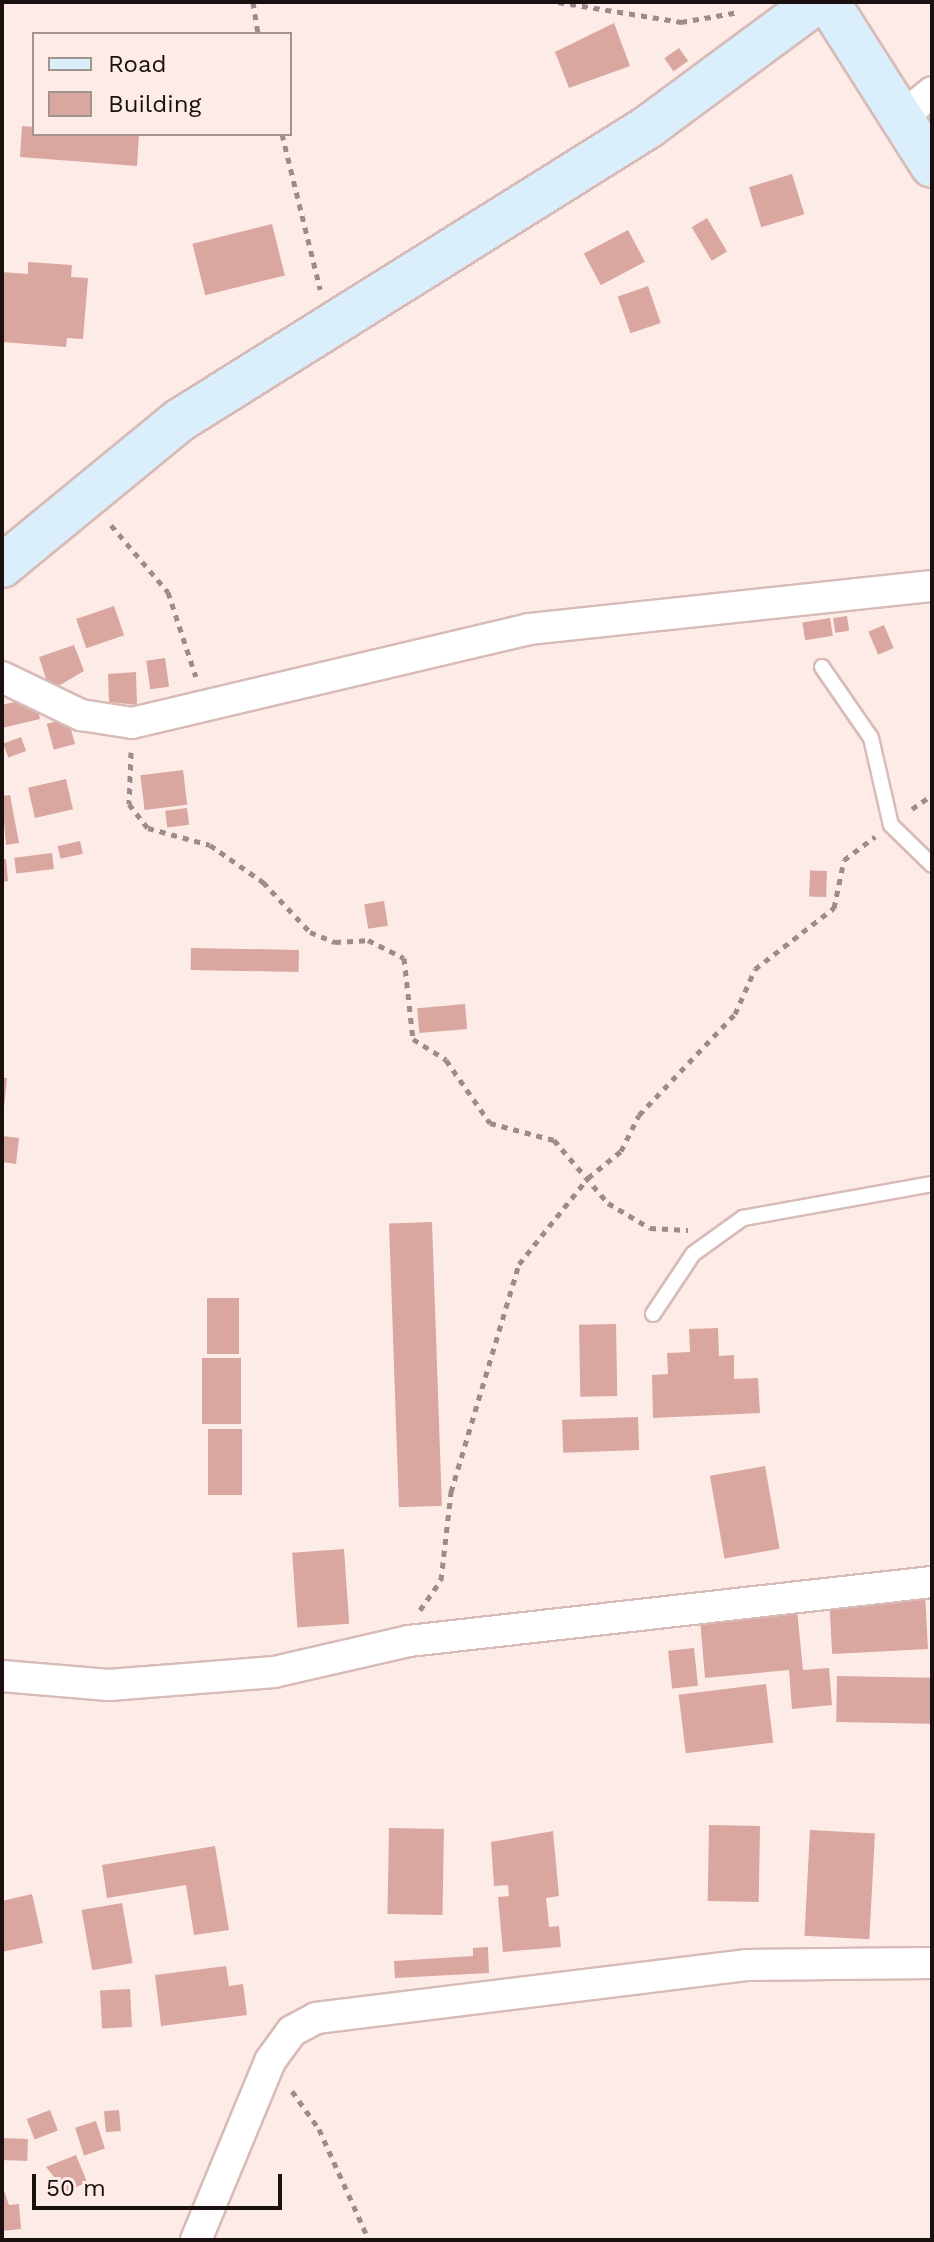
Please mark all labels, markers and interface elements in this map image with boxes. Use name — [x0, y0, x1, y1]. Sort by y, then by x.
legend — [32, 32, 292, 136]
text: Road — [108, 50, 167, 78]
text: Building — [108, 90, 201, 118]
scale bar — [36, 2158, 286, 2208]
text: 50 m — [46, 2174, 106, 2202]

